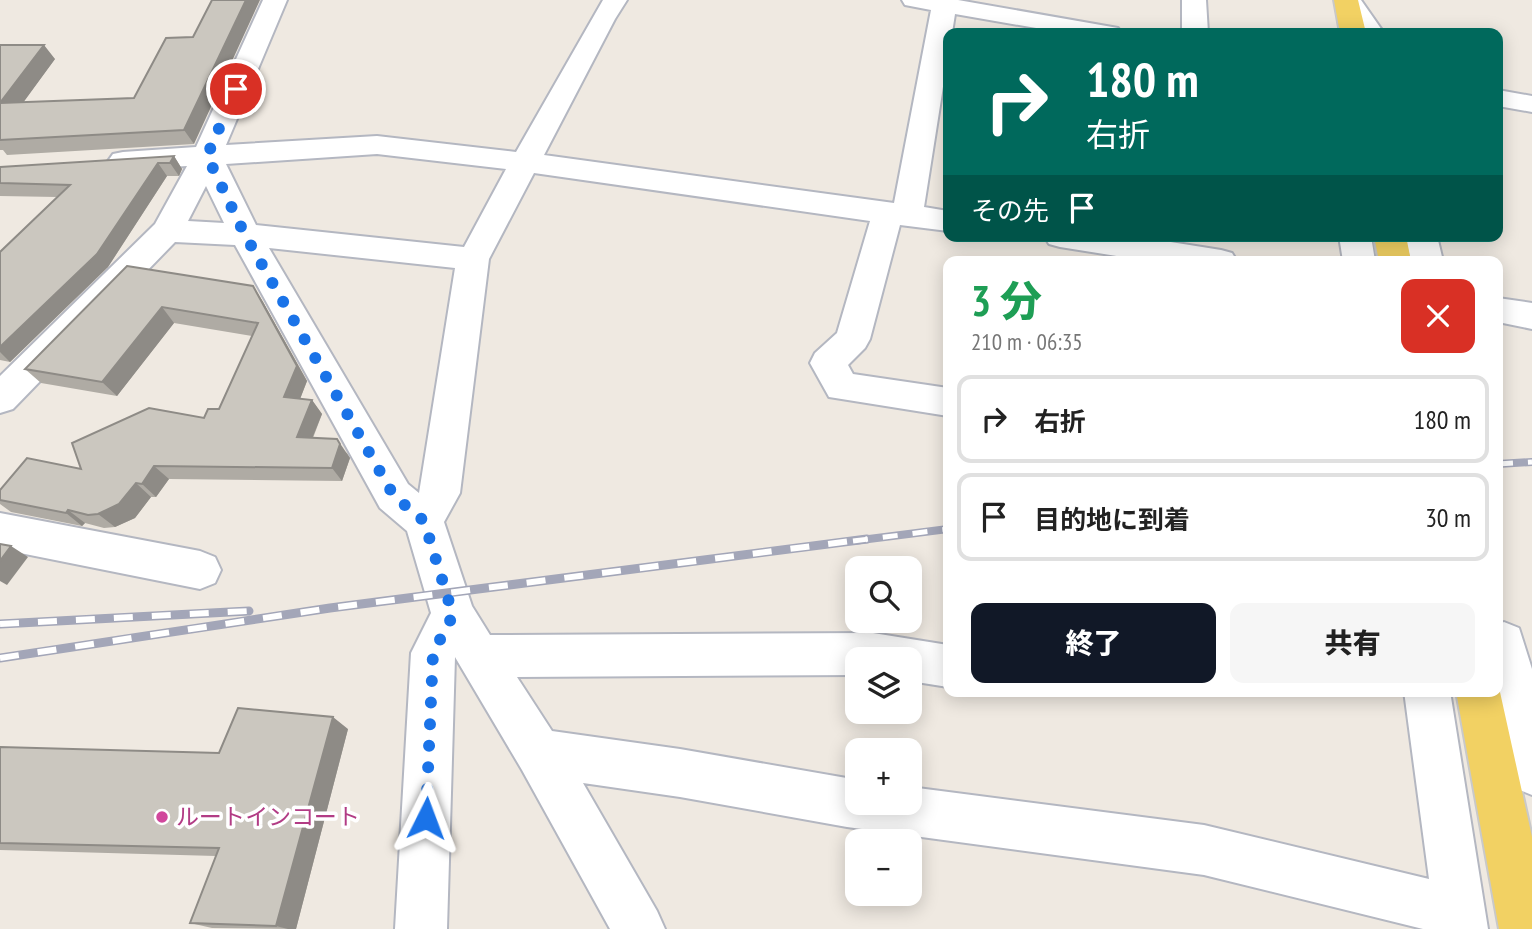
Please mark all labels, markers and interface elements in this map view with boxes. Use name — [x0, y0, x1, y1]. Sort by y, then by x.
text: 180 m — [1086, 47, 1199, 111]
icon: right — [971, 56, 1062, 147]
pin — [206, 59, 266, 119]
icon: arrive — [217, 70, 255, 108]
text: 右折 — [1086, 113, 1150, 155]
icon: arrive — [1063, 189, 1101, 227]
text: その先 — [971, 194, 1049, 227]
text: 3 分 — [971, 273, 1042, 328]
button: close — [1401, 279, 1475, 353]
text: 210 m · 06:35 — [971, 327, 1083, 356]
icon: right — [975, 400, 1013, 438]
text: 180 m — [1413, 403, 1471, 436]
text: 右折 — [1034, 405, 1086, 438]
icon: arrive — [975, 498, 1013, 536]
text: 30 m — [1425, 501, 1471, 534]
text: 目的地に到着 — [1034, 503, 1190, 536]
map controls — [845, 556, 922, 906]
button: search — [845, 556, 922, 633]
button: 終了 — [971, 603, 1216, 683]
button: 共有 — [1230, 603, 1475, 683]
button: layers — [845, 647, 922, 724]
button: + — [845, 738, 922, 815]
position arrow — [389, 781, 463, 855]
place label: ルートインコート — [176, 802, 360, 831]
marker: ルートインコート — [154, 809, 170, 825]
button: − — [845, 829, 922, 906]

